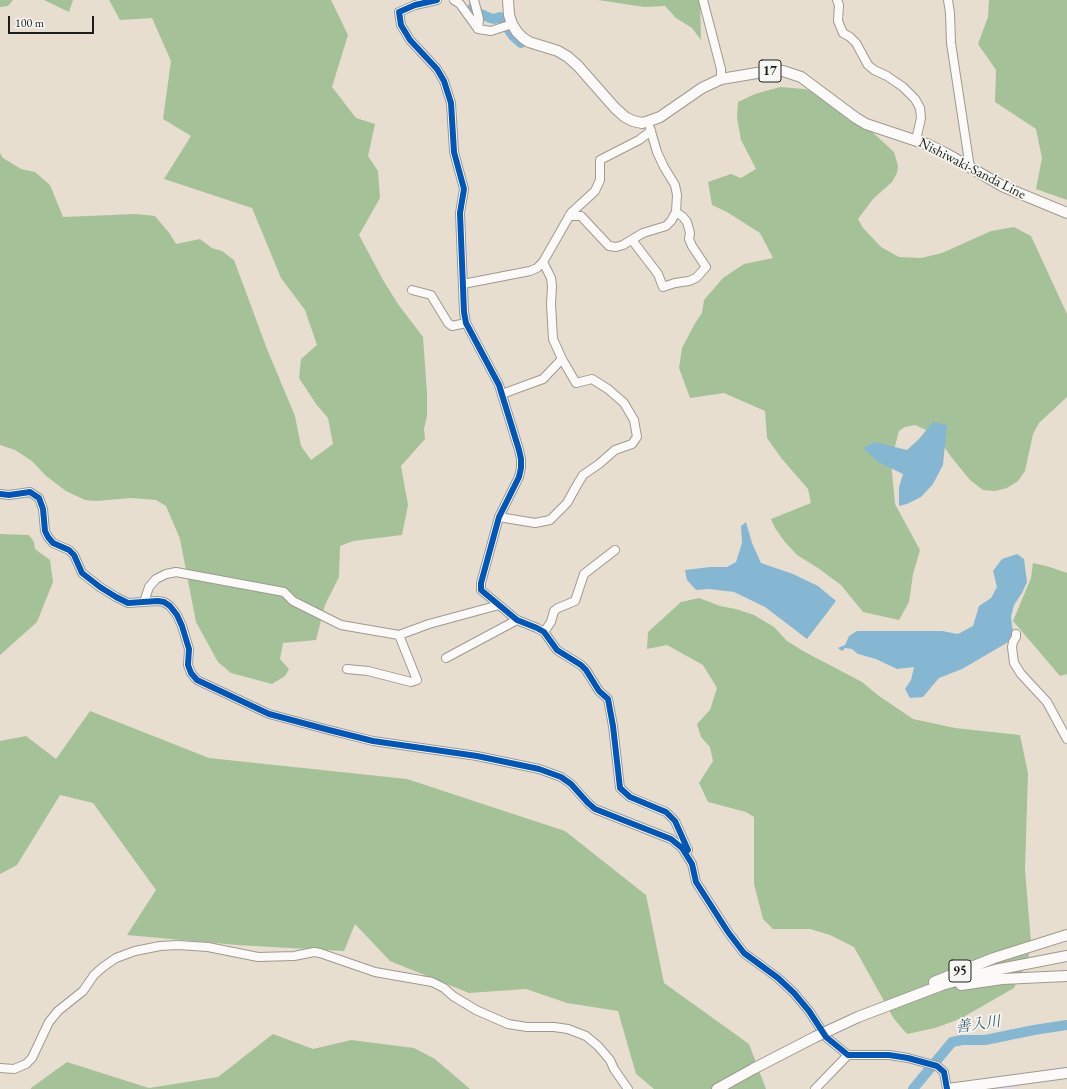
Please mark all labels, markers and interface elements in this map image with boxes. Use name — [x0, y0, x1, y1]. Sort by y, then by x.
scale bar — [10, 8, 96, 34]
text: 100 m — [15, 15, 44, 31]
road number: 17 — [759, 60, 781, 82]
street label: Nishiwaki-Sanda Line — [916, 135, 1028, 203]
road number: 95 — [949, 960, 971, 982]
water label: 善入川 — [954, 1013, 1002, 1037]

